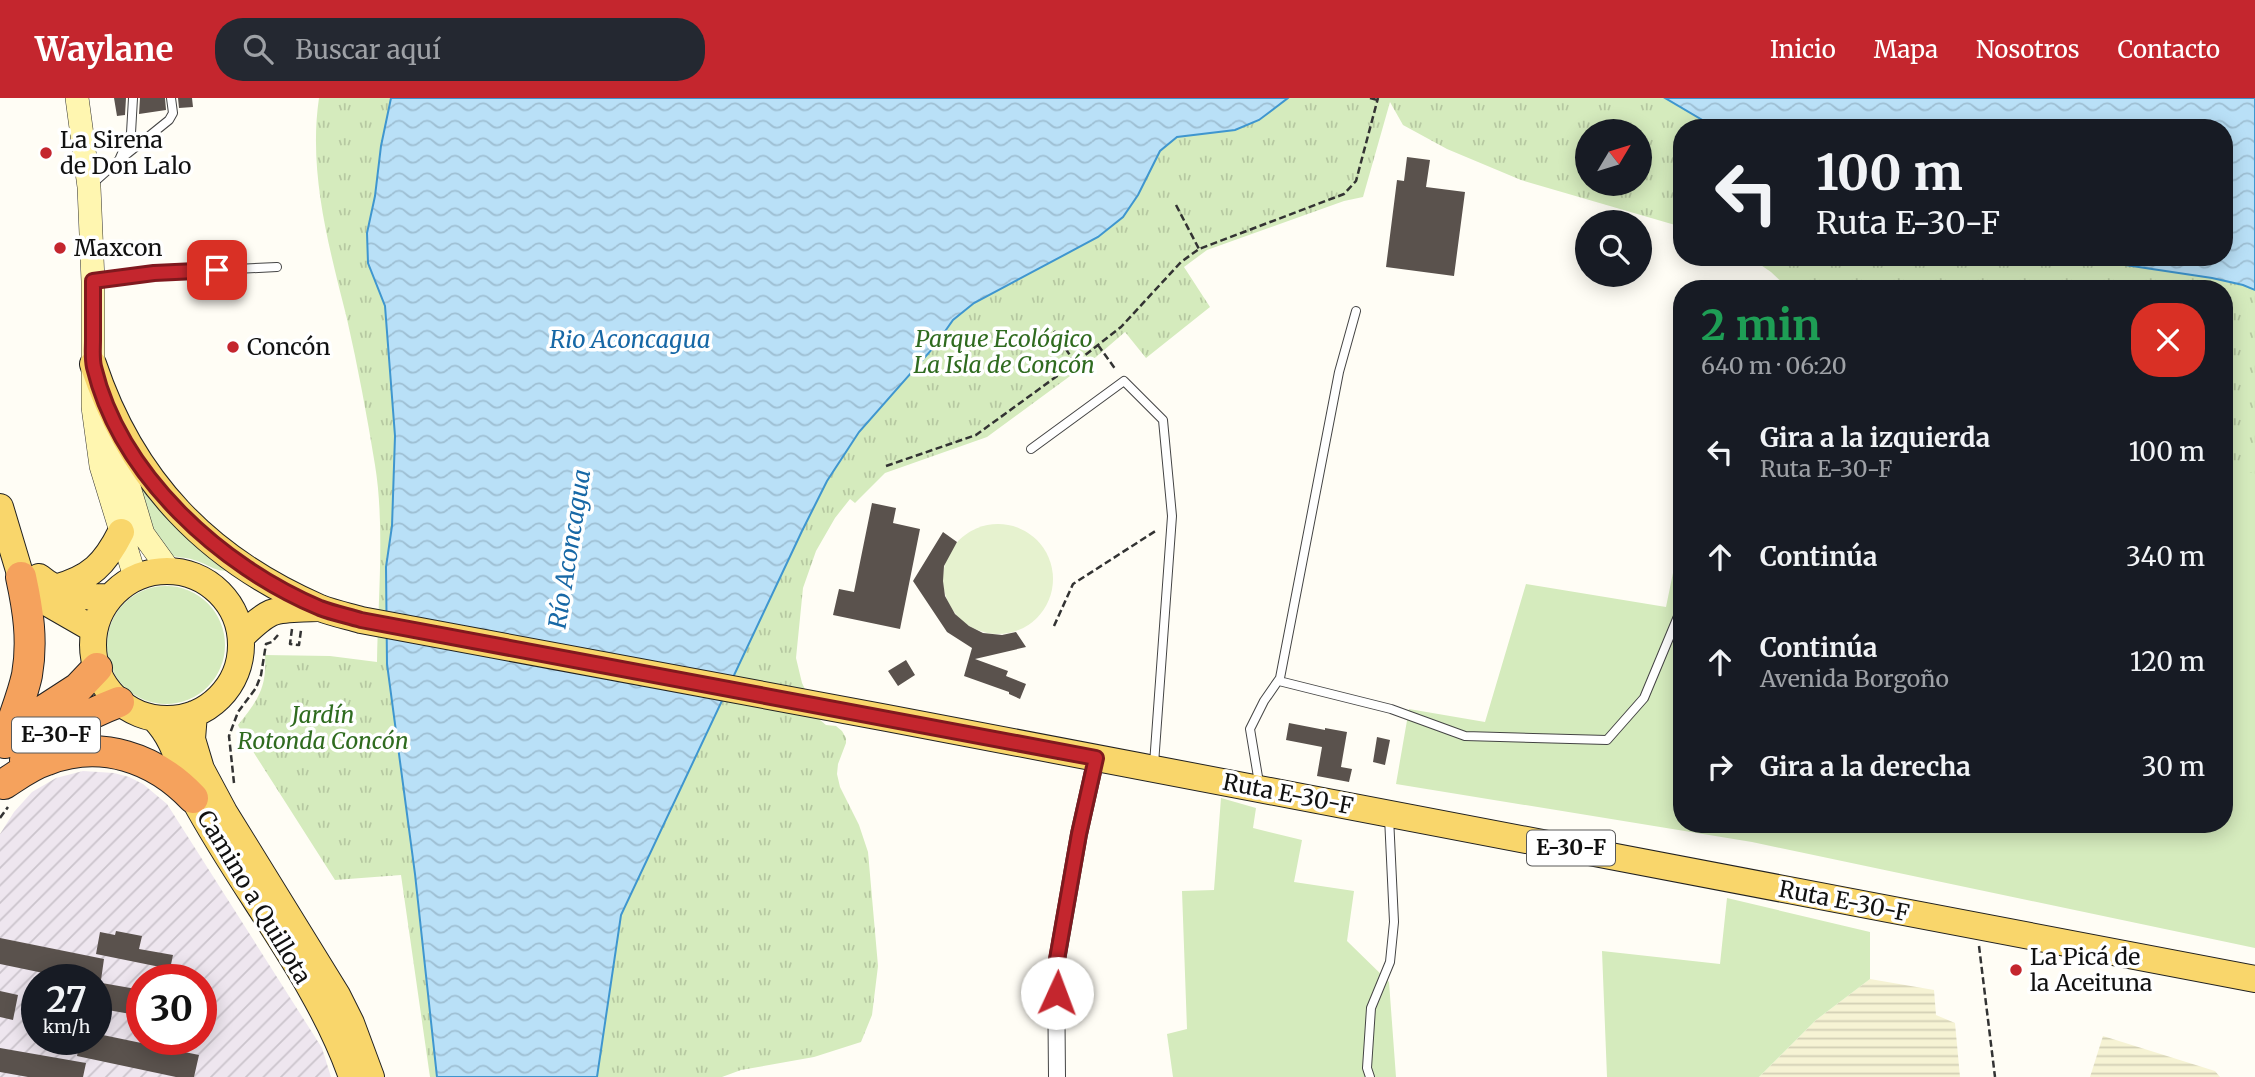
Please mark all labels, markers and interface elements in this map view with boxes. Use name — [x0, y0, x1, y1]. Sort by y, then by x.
search box — [215, 18, 705, 81]
text: Waylane — [35, 29, 173, 70]
icon: search — [239, 30, 277, 68]
text: Buscar aquí — [295, 33, 441, 66]
text: Inicio — [1770, 34, 1836, 65]
text: Mapa — [1874, 34, 1938, 65]
text: Nosotros — [1976, 34, 2080, 65]
text: Contacto — [2118, 34, 2220, 65]
north arrow — [1575, 119, 1652, 196]
map controls — [1575, 119, 1652, 287]
place label: La Sirena de Don Lalo — [60, 125, 191, 180]
text: 100 m — [1816, 142, 1963, 203]
marker: La Sirena de Don Lalo — [38, 145, 54, 161]
icon: left — [1701, 147, 1792, 238]
text: Ruta E-30-F — [1816, 203, 2000, 243]
button: search — [1575, 210, 1652, 287]
place label: Maxcon — [74, 233, 163, 262]
marker: Maxcon — [52, 240, 68, 256]
pin — [187, 240, 247, 300]
icon: arrive — [198, 251, 236, 289]
text: 2 min — [1701, 299, 1821, 351]
button: close — [2131, 303, 2205, 377]
water label: Rio Aconcagua — [550, 324, 711, 355]
park label: Parque Ecológico La Isla de Concón — [913, 324, 1095, 379]
place label: Concón — [247, 332, 330, 361]
marker: Concón — [225, 339, 241, 355]
text: 640 m · 06:20 — [1701, 351, 1847, 380]
text: Gira a la izquierda — [1760, 421, 1990, 454]
icon: left — [1701, 433, 1739, 471]
text: 100 m — [2129, 435, 2205, 468]
text: Ruta E-30-F — [1760, 454, 1892, 483]
water label: Río Aconcagua — [542, 467, 597, 631]
icon: ahead — [1701, 538, 1739, 576]
text: Continúa — [1760, 540, 1878, 573]
text: 340 m — [2126, 540, 2205, 573]
text: Continúa — [1760, 631, 1878, 664]
icon: ahead — [1701, 643, 1739, 681]
text: 120 m — [2130, 645, 2205, 678]
text: Avenida Borgoño — [1760, 664, 1949, 693]
park label: Jardín Rotonda Concón — [237, 700, 409, 755]
road number: E-30-F — [12, 718, 100, 752]
icon: right — [1701, 748, 1739, 786]
text: Gira a la derecha — [1760, 750, 1971, 783]
text: 30 m — [2142, 750, 2205, 783]
street label: Ruta E-30-F — [1220, 767, 1356, 820]
street label: Camino a Quillota — [191, 805, 318, 989]
road number: E-30-F — [1527, 830, 1615, 866]
street label: Ruta E-30-F — [1776, 874, 1912, 927]
place label: La Picá de la Aceituna — [2030, 942, 2152, 997]
position arrow — [1020, 956, 1094, 1030]
marker: La Picá de la Aceituna — [2008, 962, 2024, 978]
speed limit sign: 30 — [126, 964, 217, 1055]
text: 27 — [46, 978, 87, 1022]
text: km/h — [43, 1015, 90, 1038]

